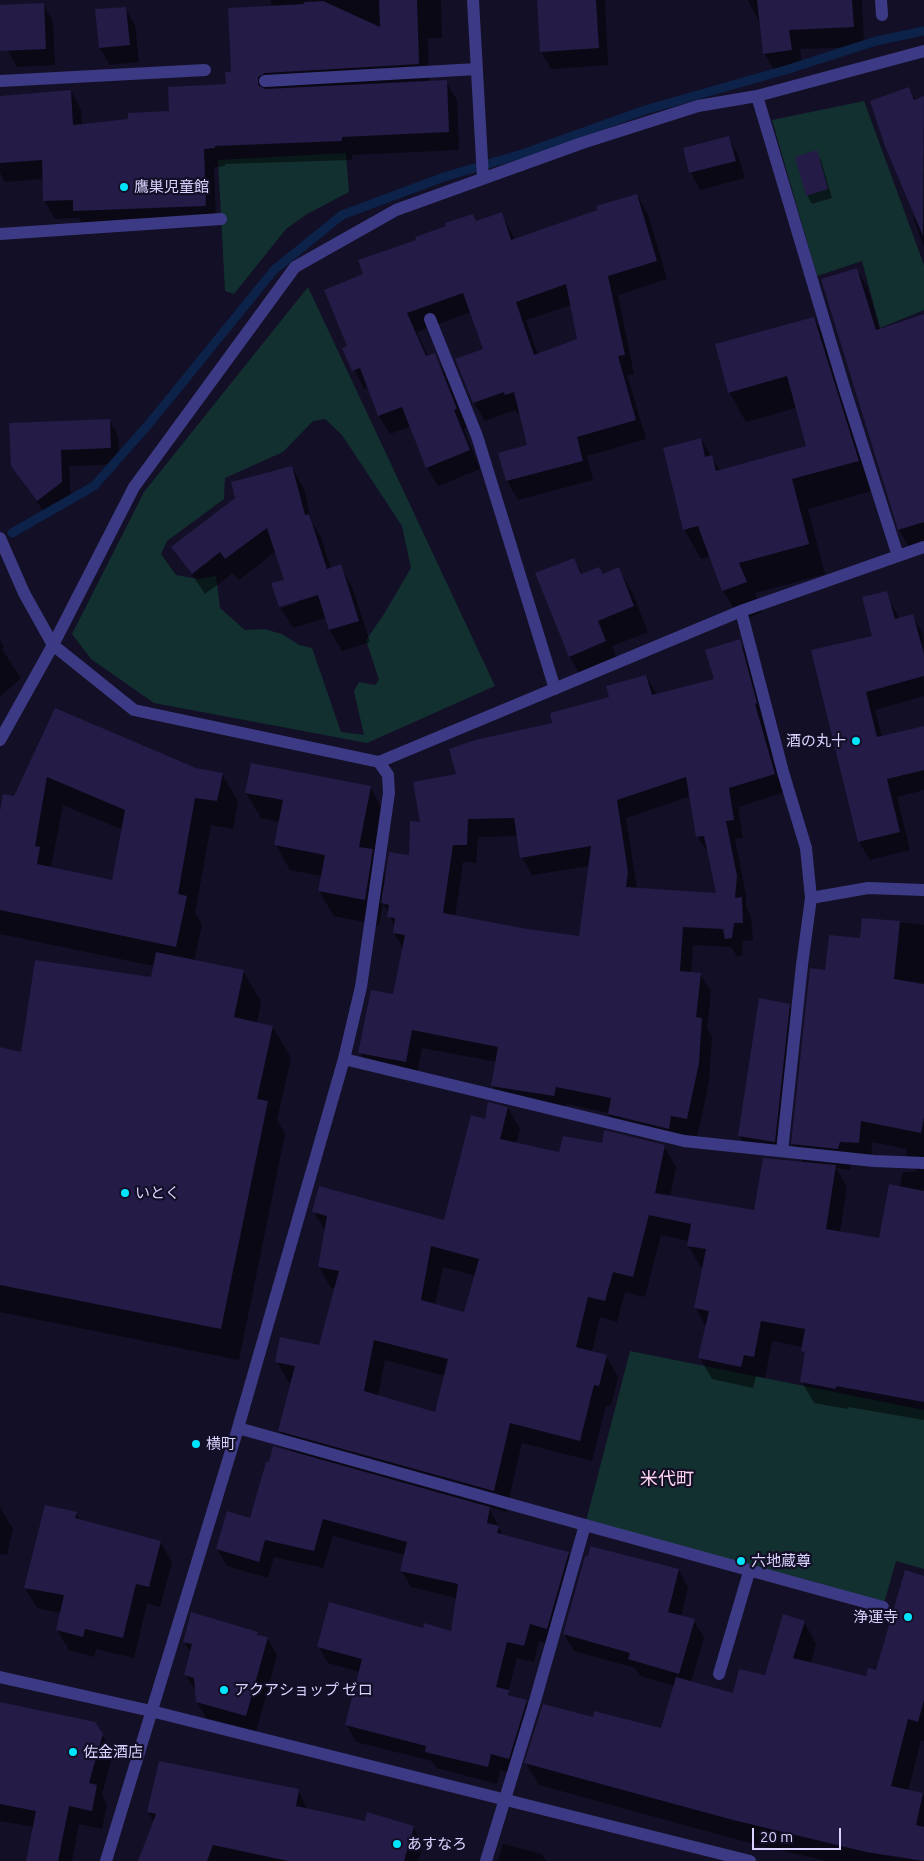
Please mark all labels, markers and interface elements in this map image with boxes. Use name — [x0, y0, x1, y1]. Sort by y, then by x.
place label: 鷹巣児童館 — [134, 178, 209, 196]
marker: 鷹巣児童館 — [118, 181, 130, 193]
place label: 酒の丸十 — [786, 732, 846, 750]
marker: 酒の丸十 — [850, 735, 862, 747]
place label: いとく — [135, 1184, 180, 1202]
marker: いとく — [119, 1187, 131, 1199]
place label: 横町 — [206, 1435, 236, 1453]
marker: 横町 — [190, 1438, 202, 1450]
district label: 米代町 — [640, 1468, 694, 1490]
place label: 六地蔵尊 — [751, 1552, 811, 1570]
marker: 六地蔵尊 — [735, 1555, 747, 1567]
place label: 浄運寺 — [853, 1608, 898, 1626]
marker: 浄運寺 — [902, 1611, 914, 1623]
place label: アクアショップ ゼロ — [234, 1681, 372, 1699]
marker: アクアショップ ゼロ — [218, 1684, 230, 1696]
place label: 佐金酒店 — [83, 1743, 143, 1761]
marker: 佐金酒店 — [67, 1746, 79, 1758]
scale bar — [754, 1818, 843, 1850]
text: 20 m — [760, 1828, 793, 1845]
place label: あすなろ — [407, 1835, 467, 1853]
marker: あすなろ — [391, 1838, 403, 1850]

